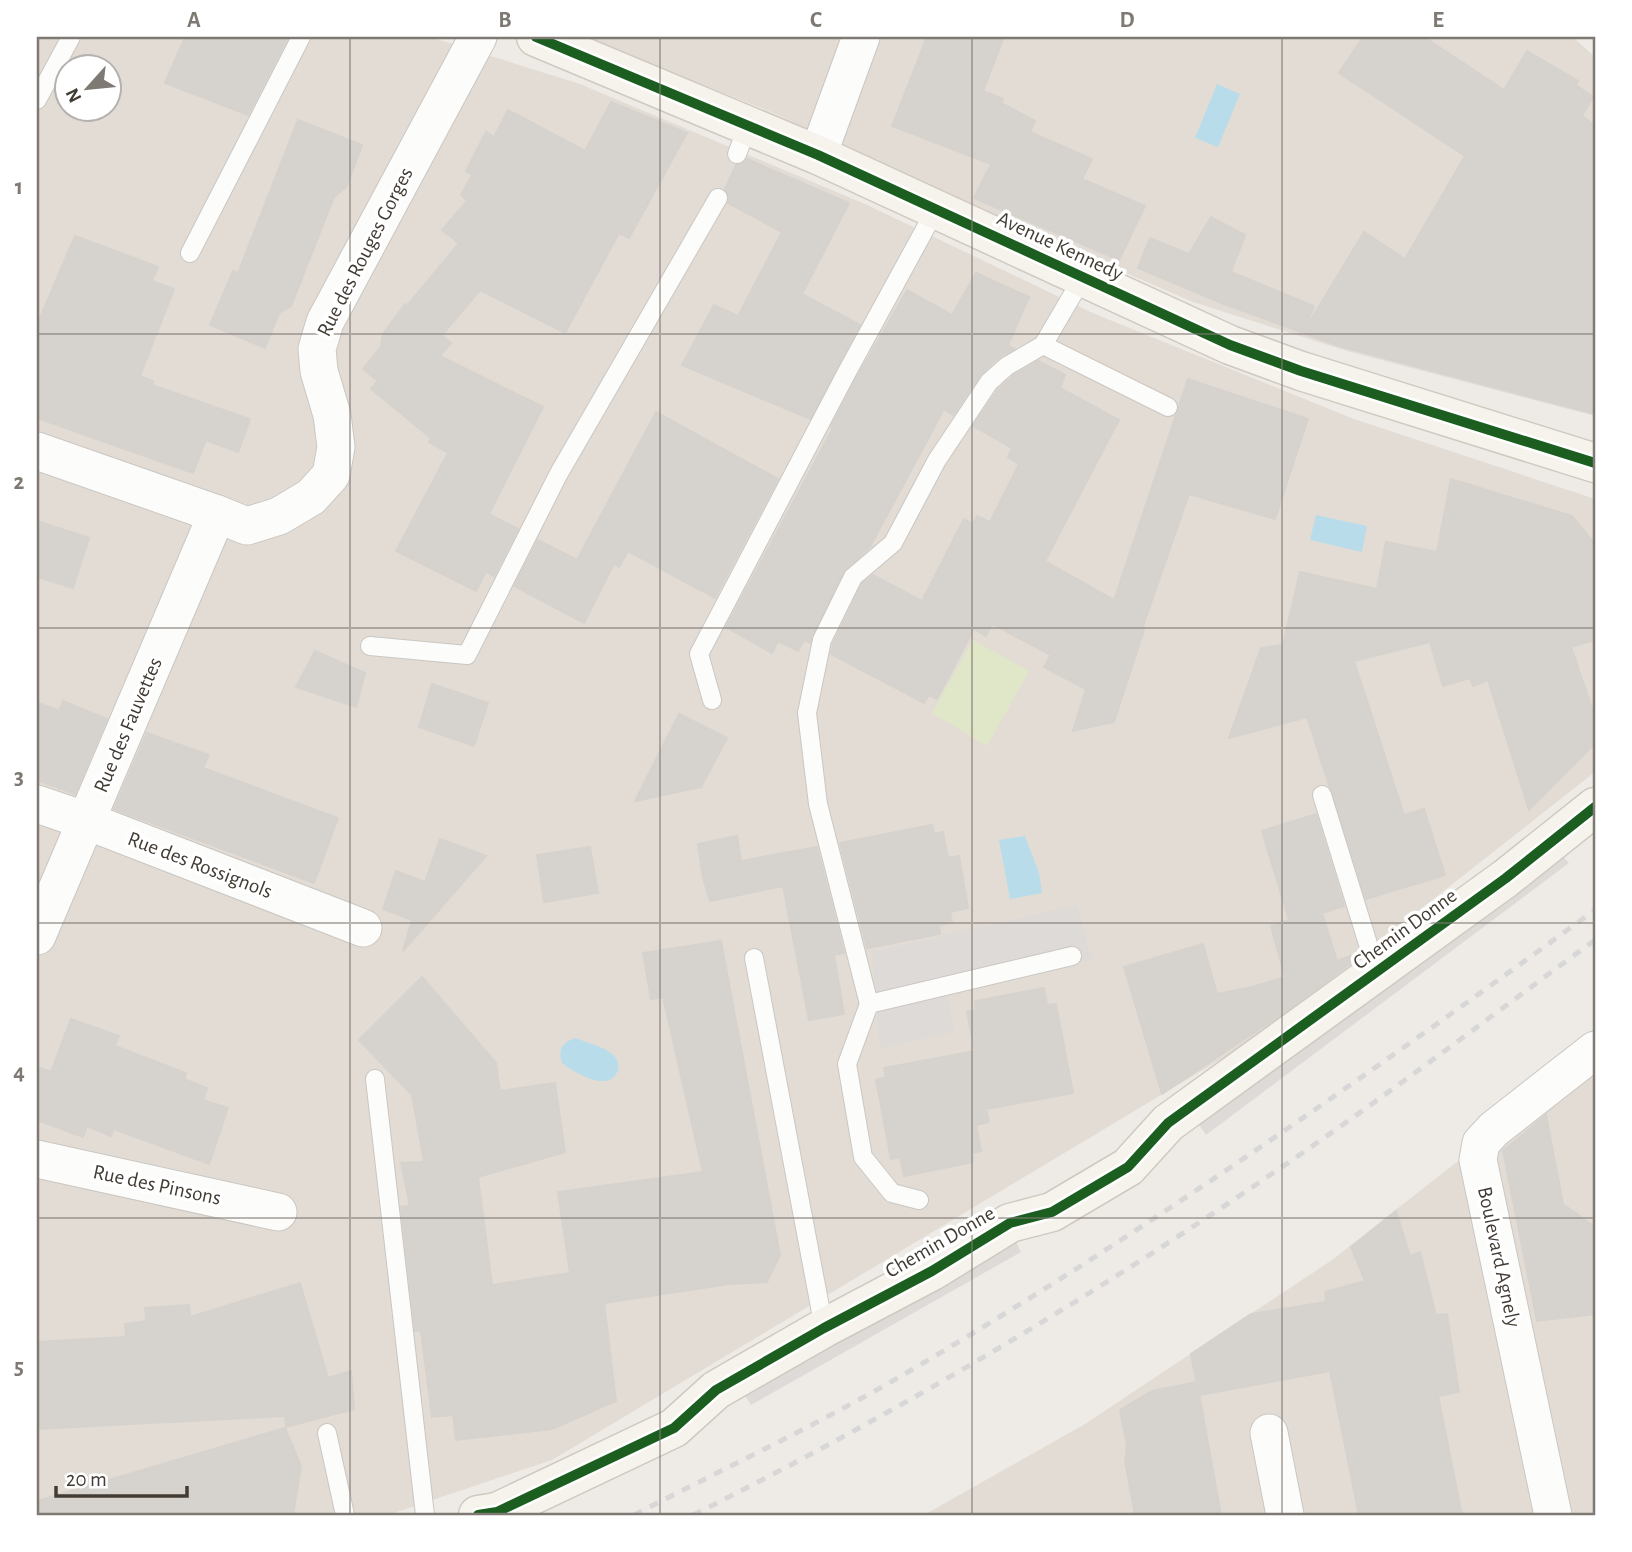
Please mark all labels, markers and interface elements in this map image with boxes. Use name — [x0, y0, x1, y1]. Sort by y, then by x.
text: A — [187, 9, 201, 32]
text: B — [498, 9, 512, 32]
text: C — [810, 9, 822, 32]
text: D — [1119, 9, 1135, 32]
text: E — [1432, 9, 1444, 32]
north arrow — [52, 52, 122, 122]
text: N — [63, 85, 86, 105]
street label: Rue des Rouges Gorges — [313, 164, 417, 340]
text: 1 — [15, 176, 23, 199]
street label: Avenue Kennedy — [994, 208, 1126, 284]
text: 2 — [14, 471, 25, 494]
street label: Rue des Fauvettes — [90, 654, 166, 796]
text: 3 — [14, 766, 24, 789]
street label: Rue des Rossignols — [125, 828, 275, 902]
street label: Chemin Donne — [1349, 884, 1461, 974]
text: 4 — [13, 1061, 25, 1084]
street label: Rue des Pinsons — [91, 1161, 223, 1209]
street label: Boulevard Agnely — [1474, 1185, 1524, 1329]
street label: Chemin Donne — [882, 1202, 998, 1282]
text: 5 — [14, 1356, 24, 1379]
scale bar — [56, 1454, 187, 1498]
text: 20 m — [66, 1469, 107, 1490]

